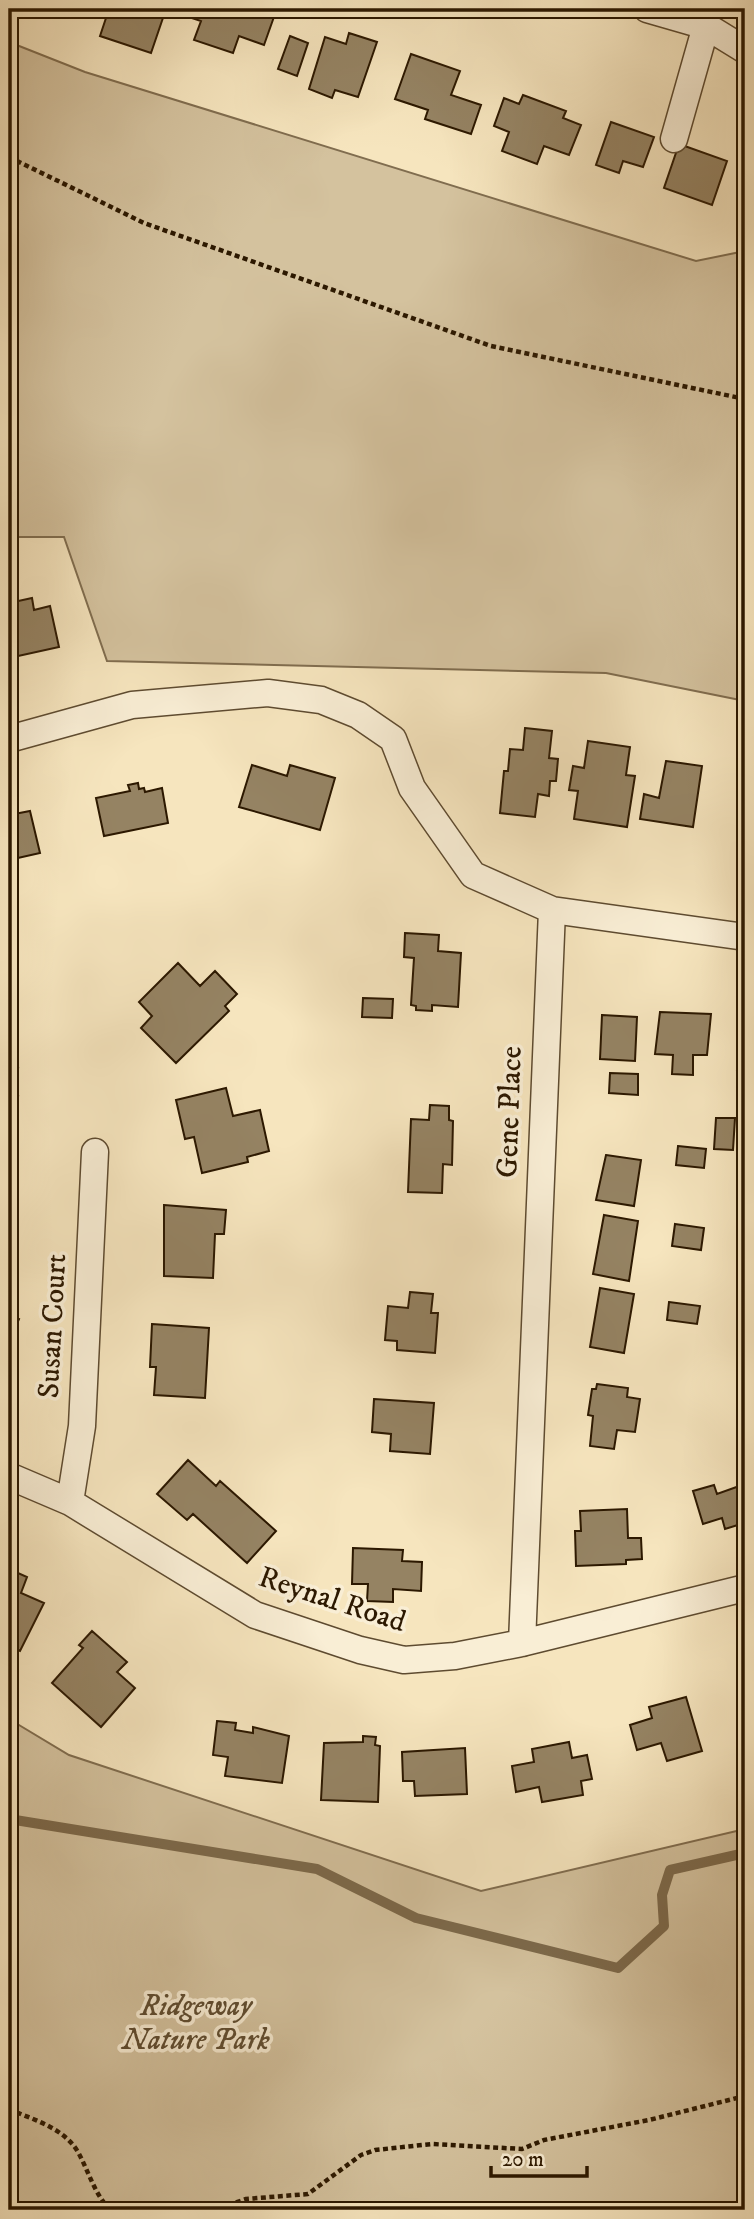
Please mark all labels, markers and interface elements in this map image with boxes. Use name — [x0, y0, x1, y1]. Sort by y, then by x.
street label: Gene Place — [489, 1045, 531, 1179]
street label: Susan Court — [31, 1253, 75, 1399]
street label: Reynal Road — [254, 1559, 410, 1641]
park label: Ridgeway Nature Park — [120, 1988, 270, 2059]
scale bar — [491, 2135, 588, 2179]
text: 20 m — [502, 2147, 544, 2173]

